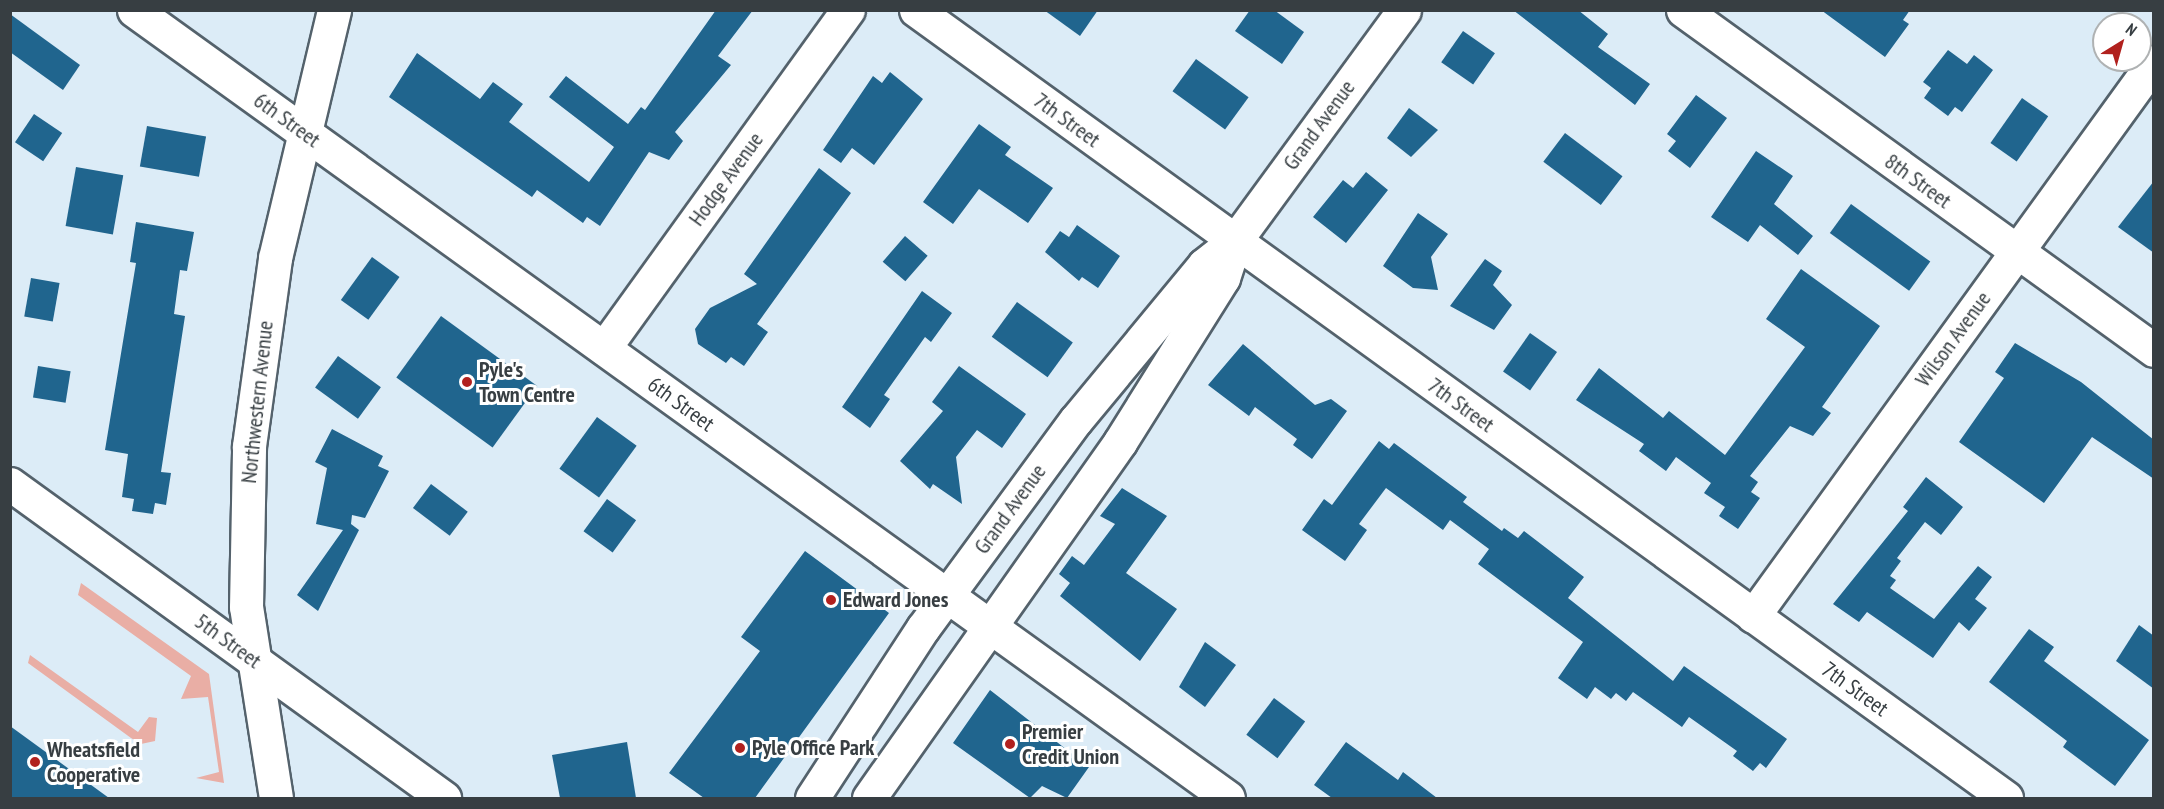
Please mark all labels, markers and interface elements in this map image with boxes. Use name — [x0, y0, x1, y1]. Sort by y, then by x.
north arrow — [2092, 12, 2152, 72]
text: N — [2122, 19, 2141, 40]
street label: Grand Avenue — [1277, 75, 1361, 175]
street label: 6th Street — [249, 87, 325, 153]
street label: 7th Street — [1029, 87, 1105, 153]
street label: Hodge Avenue — [683, 127, 769, 231]
street label: 8th Street — [1880, 148, 1956, 214]
street label: Wilson Avenue — [1910, 286, 1996, 392]
street label: Northwestern Avenue — [235, 319, 279, 485]
place label: Pyle's Town Centre — [479, 356, 575, 408]
street label: 6th Street — [643, 371, 719, 437]
street label: 7th Street — [1423, 372, 1499, 438]
marker: Pyle's Town Centre — [460, 375, 474, 389]
street label: Grand Avenue — [968, 459, 1052, 559]
place label: Edward Jones — [843, 587, 948, 613]
marker: Edward Jones — [824, 593, 838, 607]
street label: 5th Street — [190, 608, 266, 674]
street label: 7th Street — [1817, 656, 1893, 722]
place label: Premier Credit Union — [1022, 718, 1119, 770]
place label: Pyle Office Park — [752, 735, 875, 761]
place label: Wheatsfield Cooperative — [47, 736, 140, 788]
marker: Premier Credit Union — [1003, 737, 1017, 751]
marker: Pyle Office Park — [733, 741, 747, 755]
marker: Wheatsfield Cooperative — [28, 755, 42, 769]

